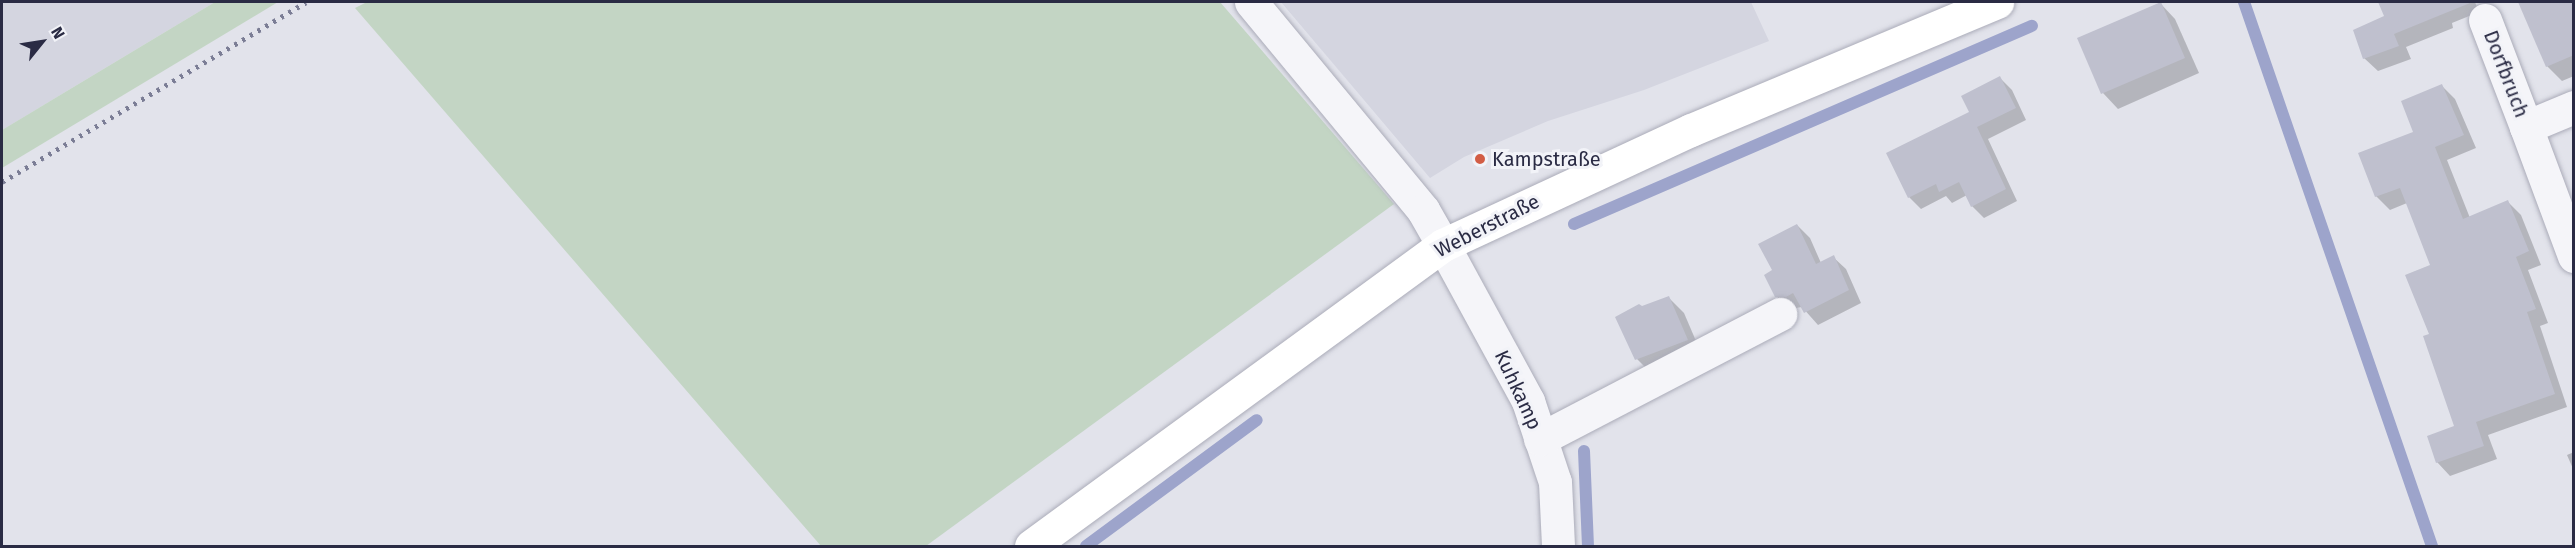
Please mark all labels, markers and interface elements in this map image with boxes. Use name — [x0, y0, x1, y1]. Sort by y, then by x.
north arrow — [12, 12, 72, 72]
text: N — [47, 23, 69, 42]
street label: Dorfbruch — [2478, 27, 2534, 121]
place label: Kampstraße — [1492, 147, 1601, 171]
marker: Kampstraße — [1473, 152, 1487, 166]
street label: Weberstraße — [1430, 189, 1544, 263]
street label: Kuhkamp — [1489, 347, 1547, 433]

